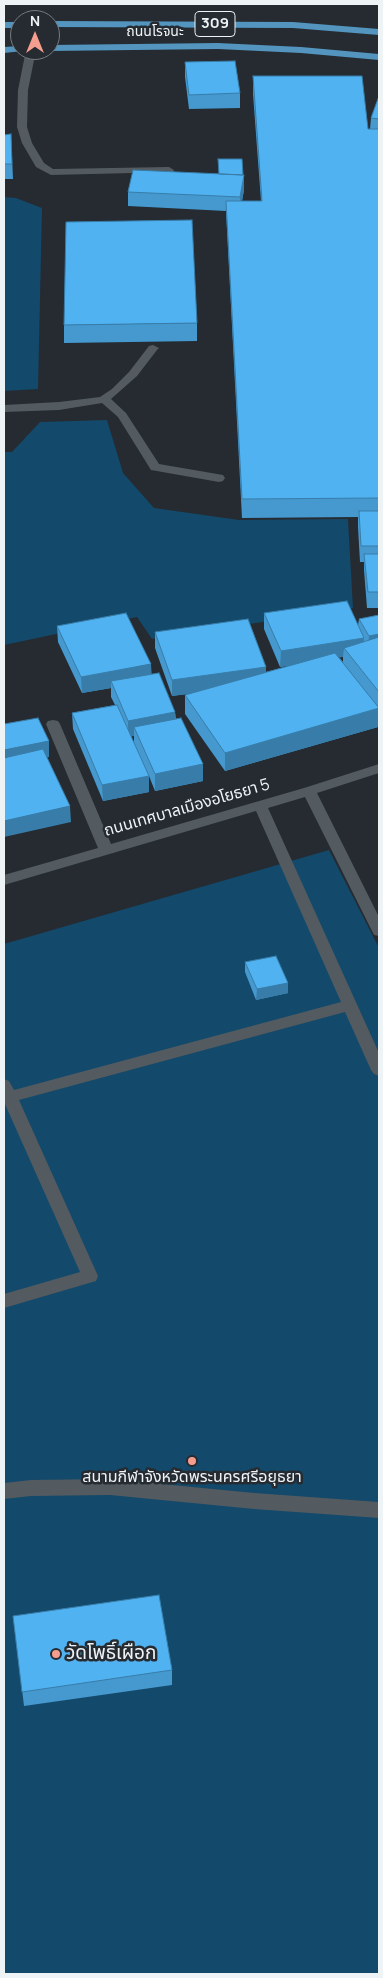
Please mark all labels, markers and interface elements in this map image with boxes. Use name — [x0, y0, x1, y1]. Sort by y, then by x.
north arrow — [10, 10, 60, 60]
text: N — [30, 11, 40, 30]
road number: 309 — [195, 12, 235, 36]
street label: ถนนโรจนะ — [126, 24, 184, 40]
street label: ถนนเทศบาลเมืองอโยธยา 5 — [102, 775, 272, 841]
marker: สนามกีฬาจังหวัดพระนครศรีอยุธยา — [186, 1455, 198, 1467]
place label: สนามกีฬาจังหวัดพระนครศรีอยุธยา — [82, 1468, 302, 1488]
place label: วัดโพธิ์เผือก — [66, 1643, 156, 1665]
marker: วัดโพธิ์เผือก — [50, 1648, 62, 1660]

